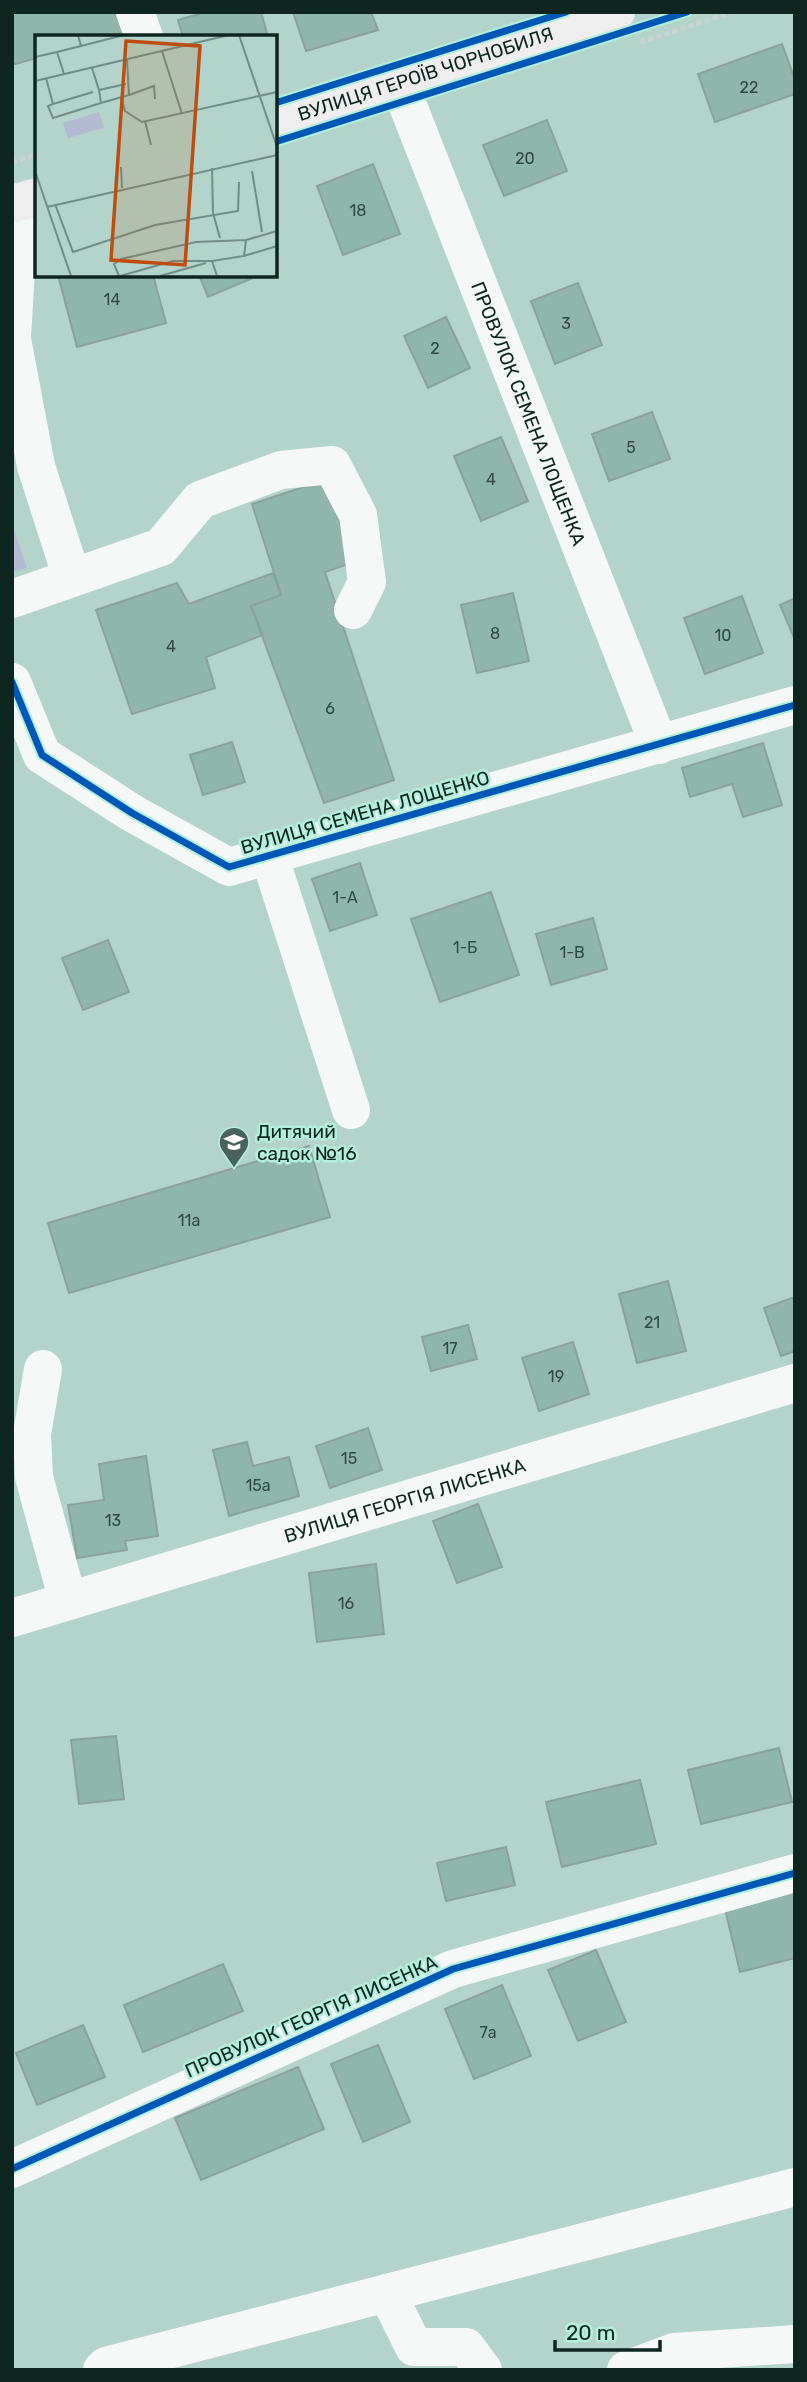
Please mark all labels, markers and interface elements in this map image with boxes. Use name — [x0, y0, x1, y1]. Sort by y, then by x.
street label: ВУЛИЦЯ ГЕРОЇВ ЧОРНОБИЛЯ — [295, 22, 556, 126]
inset map — [35, 35, 276, 276]
house number: 22 — [740, 78, 758, 97]
house number: 20 — [515, 149, 535, 168]
house number: 18 — [349, 201, 367, 220]
street label: ПРОВУЛОК СЕМЕНА ЛОЩЕНКА — [466, 278, 591, 549]
house number: 14 — [104, 290, 120, 309]
house number: 3 — [561, 314, 571, 333]
house number: 2 — [430, 339, 440, 358]
house number: 5 — [626, 438, 636, 457]
house number: 4 — [486, 470, 496, 489]
house number: 8 — [490, 624, 500, 643]
house number: 10 — [714, 626, 732, 645]
house number: 4 — [166, 637, 176, 656]
house number: 6 — [325, 699, 335, 718]
street label: ВУЛИЦЯ СЕМЕНА ЛОЩЕНКО — [238, 766, 492, 859]
house number: 1-А — [332, 888, 358, 907]
house number: 1-Б — [453, 938, 477, 957]
house number: 1-В — [559, 943, 585, 962]
place label: Дитячий садок №16 — [257, 1120, 357, 1165]
school or university icon: Дитячий садок №16 — [217, 1125, 251, 1169]
house number: 11а — [178, 1211, 200, 1230]
house number: 21 — [644, 1313, 660, 1332]
house number: 17 — [442, 1339, 458, 1358]
house number: 19 — [548, 1367, 564, 1386]
house number: 15 — [341, 1449, 357, 1468]
street label: ВУЛИЦЯ ГЕОРГІЯ ЛИСЕНКА — [281, 1453, 529, 1548]
house number: 15а — [245, 1476, 271, 1495]
house number: 13 — [105, 1511, 121, 1530]
house number: 16 — [338, 1594, 355, 1613]
street label: ПРОВУЛОК ГЕОРГІЯ ЛИСЕНКА — [181, 1950, 441, 2083]
house number: 7а — [479, 2023, 497, 2042]
scale bar — [555, 2308, 660, 2352]
text: 20 m — [566, 2320, 615, 2345]

